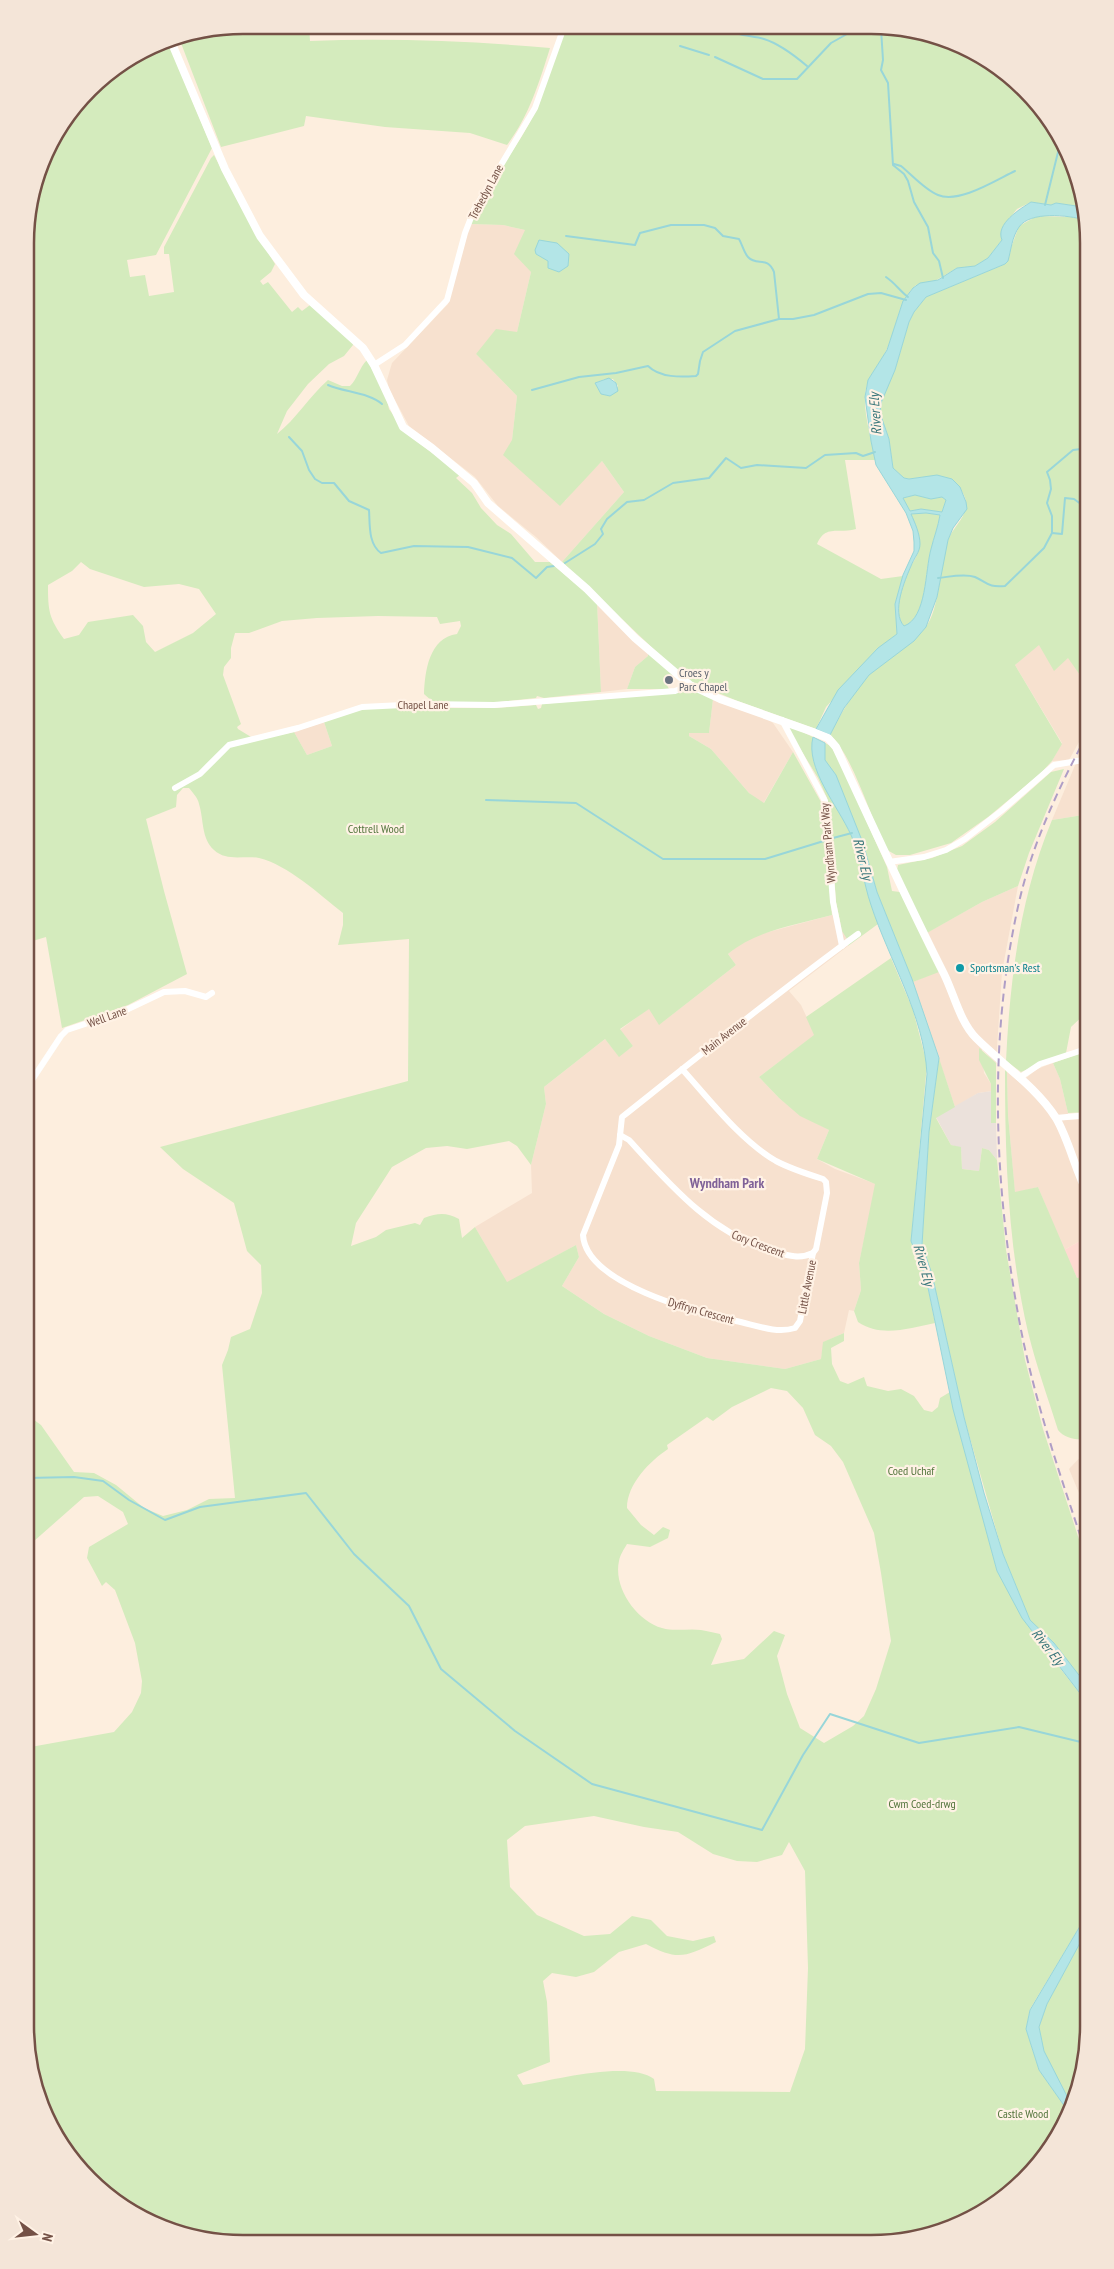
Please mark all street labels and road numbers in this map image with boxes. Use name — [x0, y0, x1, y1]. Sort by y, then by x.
street label: Trehedyn Lane — [465, 162, 506, 222]
street label: Chapel Lane — [398, 697, 449, 712]
street label: Wyndham Park Way — [816, 802, 838, 884]
street label: Well Lane — [85, 1003, 128, 1031]
street label: Main Avenue — [698, 1013, 749, 1058]
street label: Cory Crescent — [730, 1227, 787, 1261]
street label: Little Avenue — [794, 1259, 819, 1315]
street label: Dyffryn Crescent — [667, 1294, 736, 1327]

